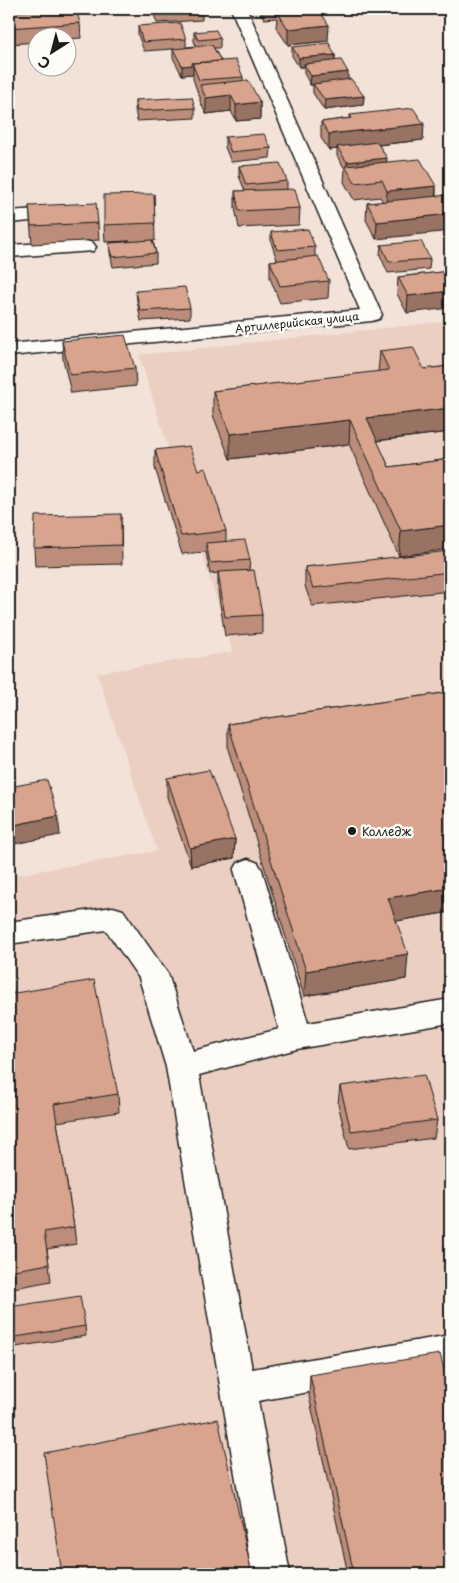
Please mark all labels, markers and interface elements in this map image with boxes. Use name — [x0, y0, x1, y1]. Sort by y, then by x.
north arrow — [28, 28, 78, 78]
text: С — [34, 51, 54, 75]
street label: Артиллерийская улица — [234, 307, 360, 337]
place label: Колледж — [362, 822, 412, 840]
marker: Колледж — [346, 825, 358, 837]

